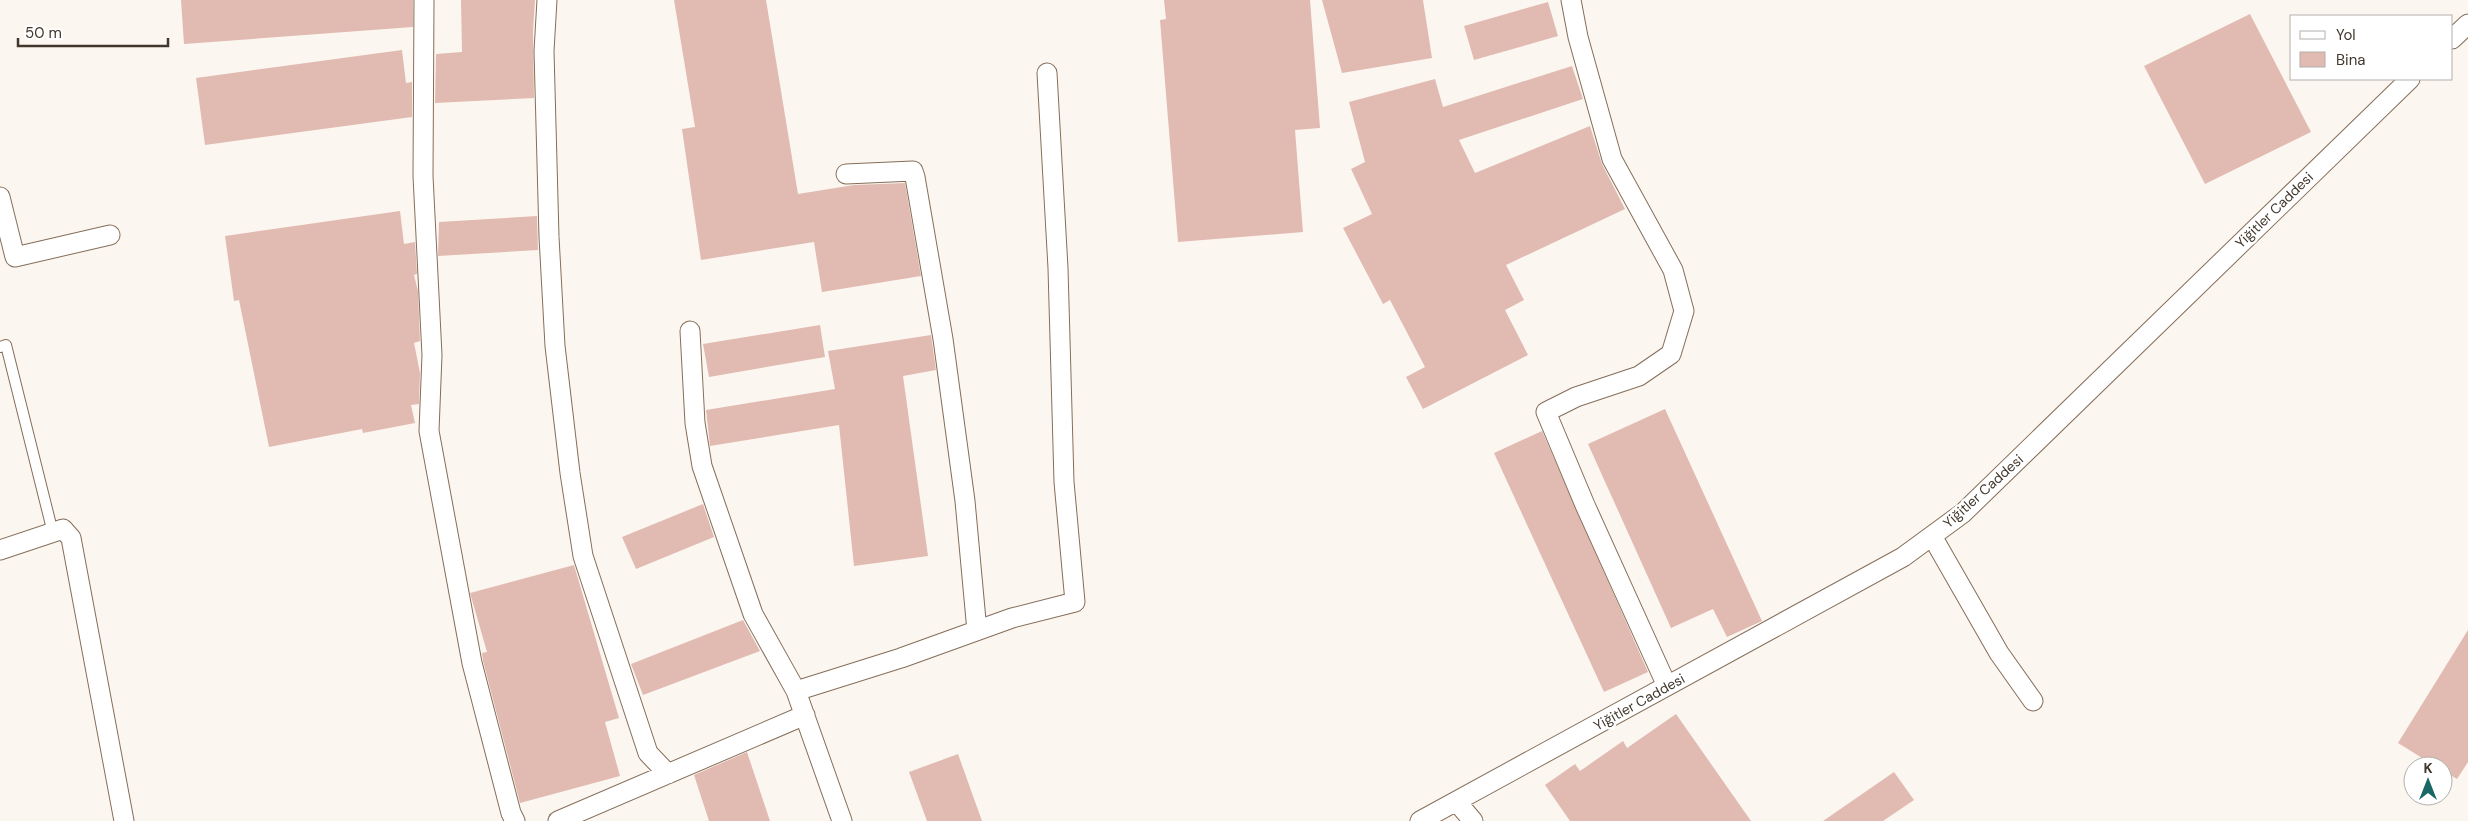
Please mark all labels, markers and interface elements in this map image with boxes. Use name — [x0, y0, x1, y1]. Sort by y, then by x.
scale bar — [18, 15, 168, 47]
legend — [2290, 15, 2453, 80]
text: 50 m — [25, 23, 62, 43]
text: Yol — [2336, 25, 2356, 45]
text: Bina — [2336, 50, 2365, 70]
street label: Yiğitler Caddesi — [2231, 168, 2317, 252]
street label: Yiğitler Caddesi — [1939, 450, 2027, 532]
street label: Yiğitler Caddesi — [1590, 669, 1688, 735]
north arrow — [2403, 756, 2453, 806]
text: K — [2423, 759, 2433, 777]

